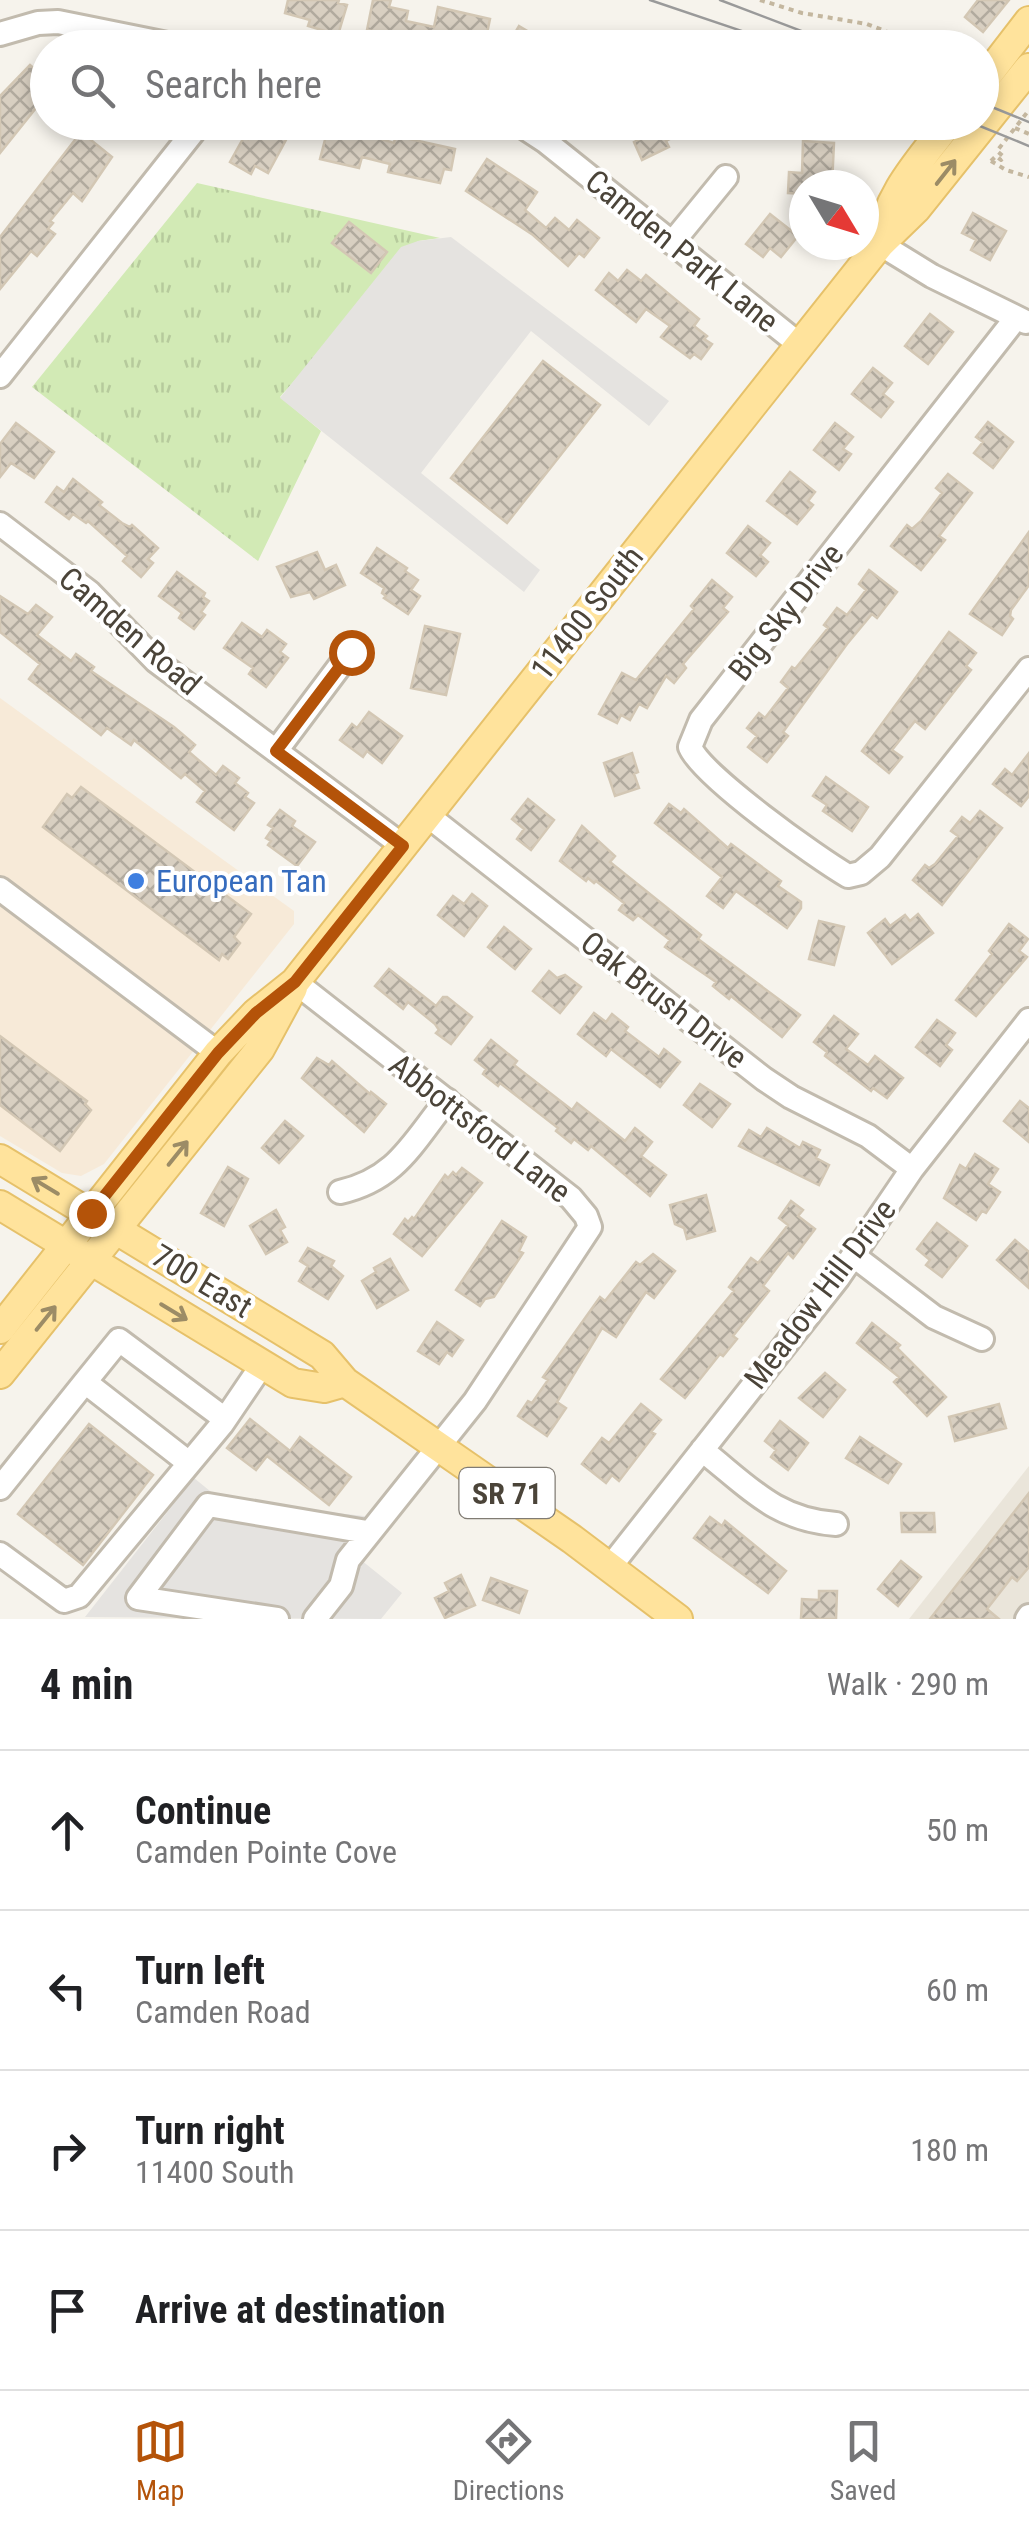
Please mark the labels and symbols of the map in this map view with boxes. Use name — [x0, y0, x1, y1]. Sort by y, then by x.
one-way arrow — [935, 160, 957, 186]
street label: Camden Park Lane — [578, 162, 786, 340]
north arrow — [789, 170, 879, 260]
street label: Big Sky Drive — [721, 536, 851, 688]
street label: 11400 South — [523, 539, 651, 687]
street label: Camden Road — [51, 559, 209, 703]
route start — [329, 630, 375, 676]
place label: European Tan — [156, 862, 327, 900]
marker: European Tan — [125, 870, 147, 892]
street label: Oak Brush Drive — [573, 923, 755, 1077]
street label: Abbottsford Lane — [382, 1045, 578, 1211]
one-way arrow — [167, 1140, 188, 1167]
one-way arrow — [31, 1176, 60, 1196]
route end — [69, 1191, 115, 1237]
street label: Meadow Hill Drive — [736, 1192, 904, 1396]
street label: 700 East — [145, 1236, 259, 1326]
one-way arrow — [159, 1302, 188, 1322]
one-way arrow — [35, 1306, 57, 1332]
road number: SR 71 — [460, 1468, 554, 1518]

